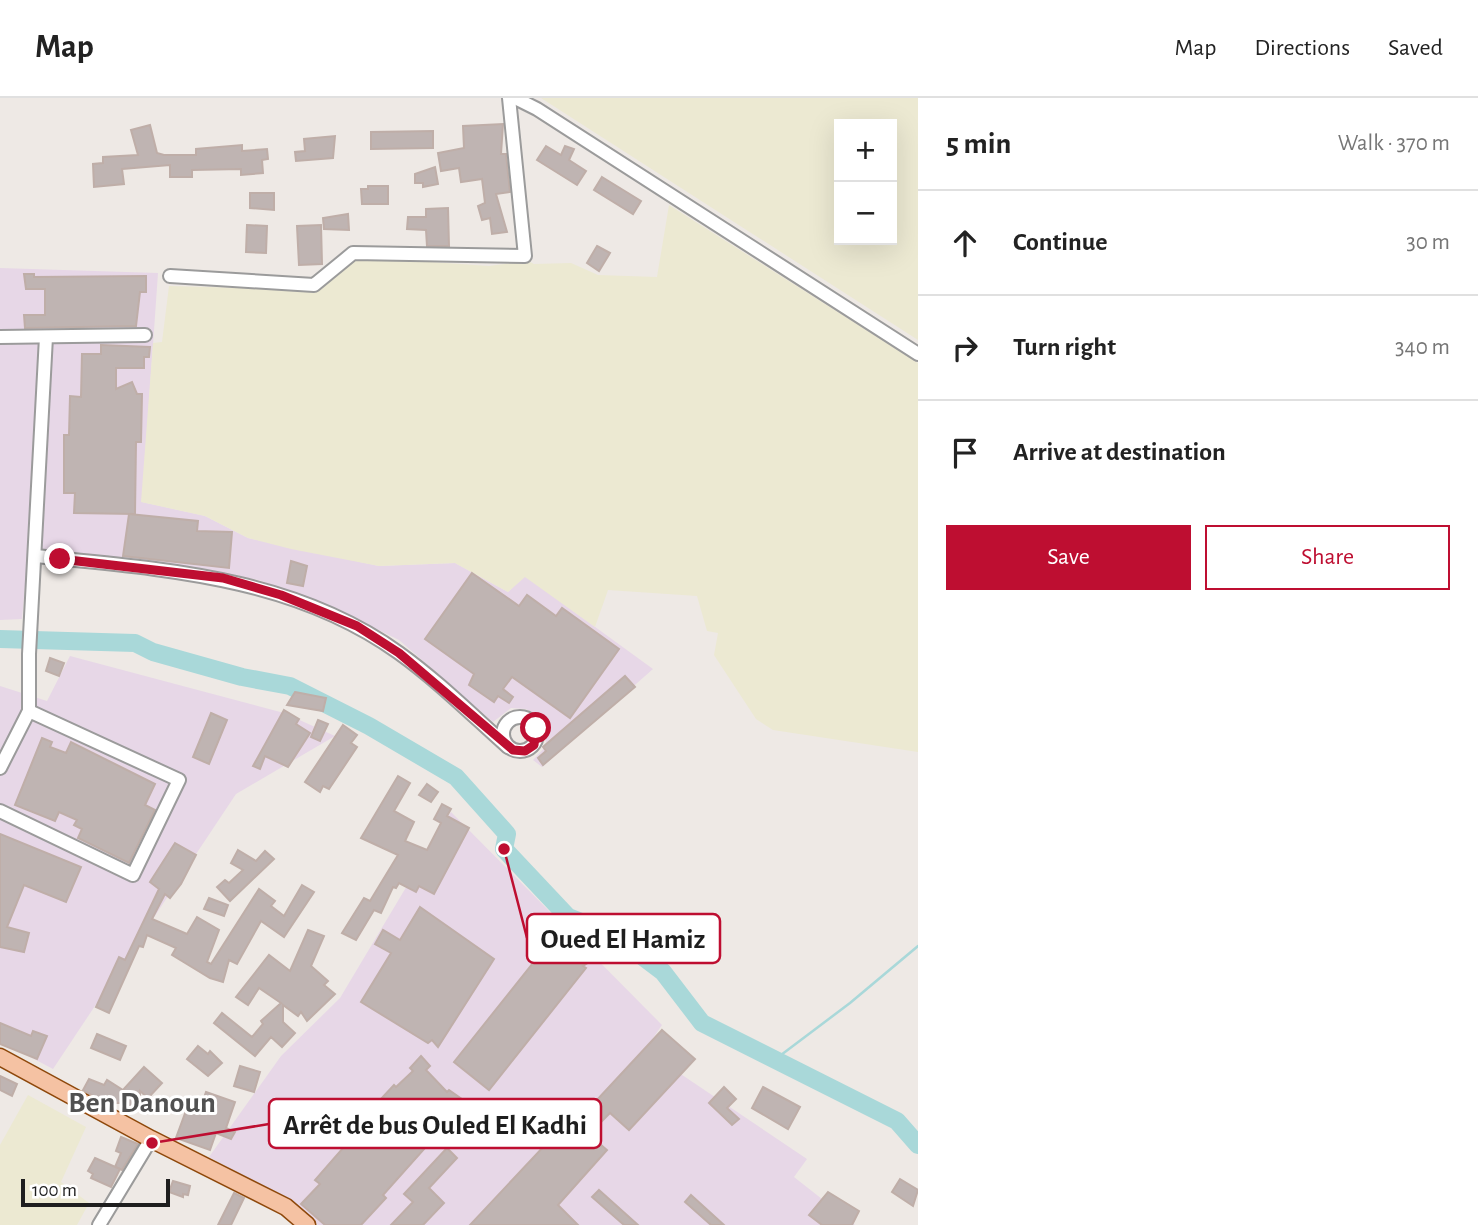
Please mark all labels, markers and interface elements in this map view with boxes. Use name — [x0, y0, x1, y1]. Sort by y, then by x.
text: Map — [35, 31, 94, 64]
text: Map — [1174, 36, 1216, 60]
text: Directions — [1254, 36, 1350, 60]
text: Saved — [1388, 36, 1443, 60]
map controls — [834, 119, 897, 245]
button: + — [834, 119, 897, 182]
text: 5 min — [946, 129, 1011, 159]
text: Walk · 370 m — [1338, 132, 1450, 155]
button: − — [834, 182, 897, 245]
icon: ahead — [946, 224, 984, 262]
text: Continue — [1013, 229, 1108, 255]
text: 30 m — [1406, 231, 1450, 254]
icon: right — [946, 329, 984, 367]
text: Turn right — [1013, 334, 1116, 360]
text: 340 m — [1395, 336, 1450, 359]
icon: arrive — [946, 434, 984, 472]
text: Arrive at destination — [1013, 439, 1226, 465]
button: Save — [946, 525, 1191, 590]
button: Share — [1205, 525, 1450, 590]
route end — [44, 543, 75, 574]
route start — [520, 712, 551, 743]
callout: Oued El Hamiz — [527, 914, 720, 963]
text: Oued El Hamiz — [540, 926, 706, 954]
district label: Ben Danoun — [68, 1088, 216, 1118]
callout: Arrêt de bus Ouled El Kadhi — [269, 1099, 601, 1148]
text: Arrêt de bus Ouled El Kadhi — [283, 1112, 587, 1140]
scale bar — [21, 1176, 170, 1208]
text: 100 m — [32, 1181, 77, 1200]

